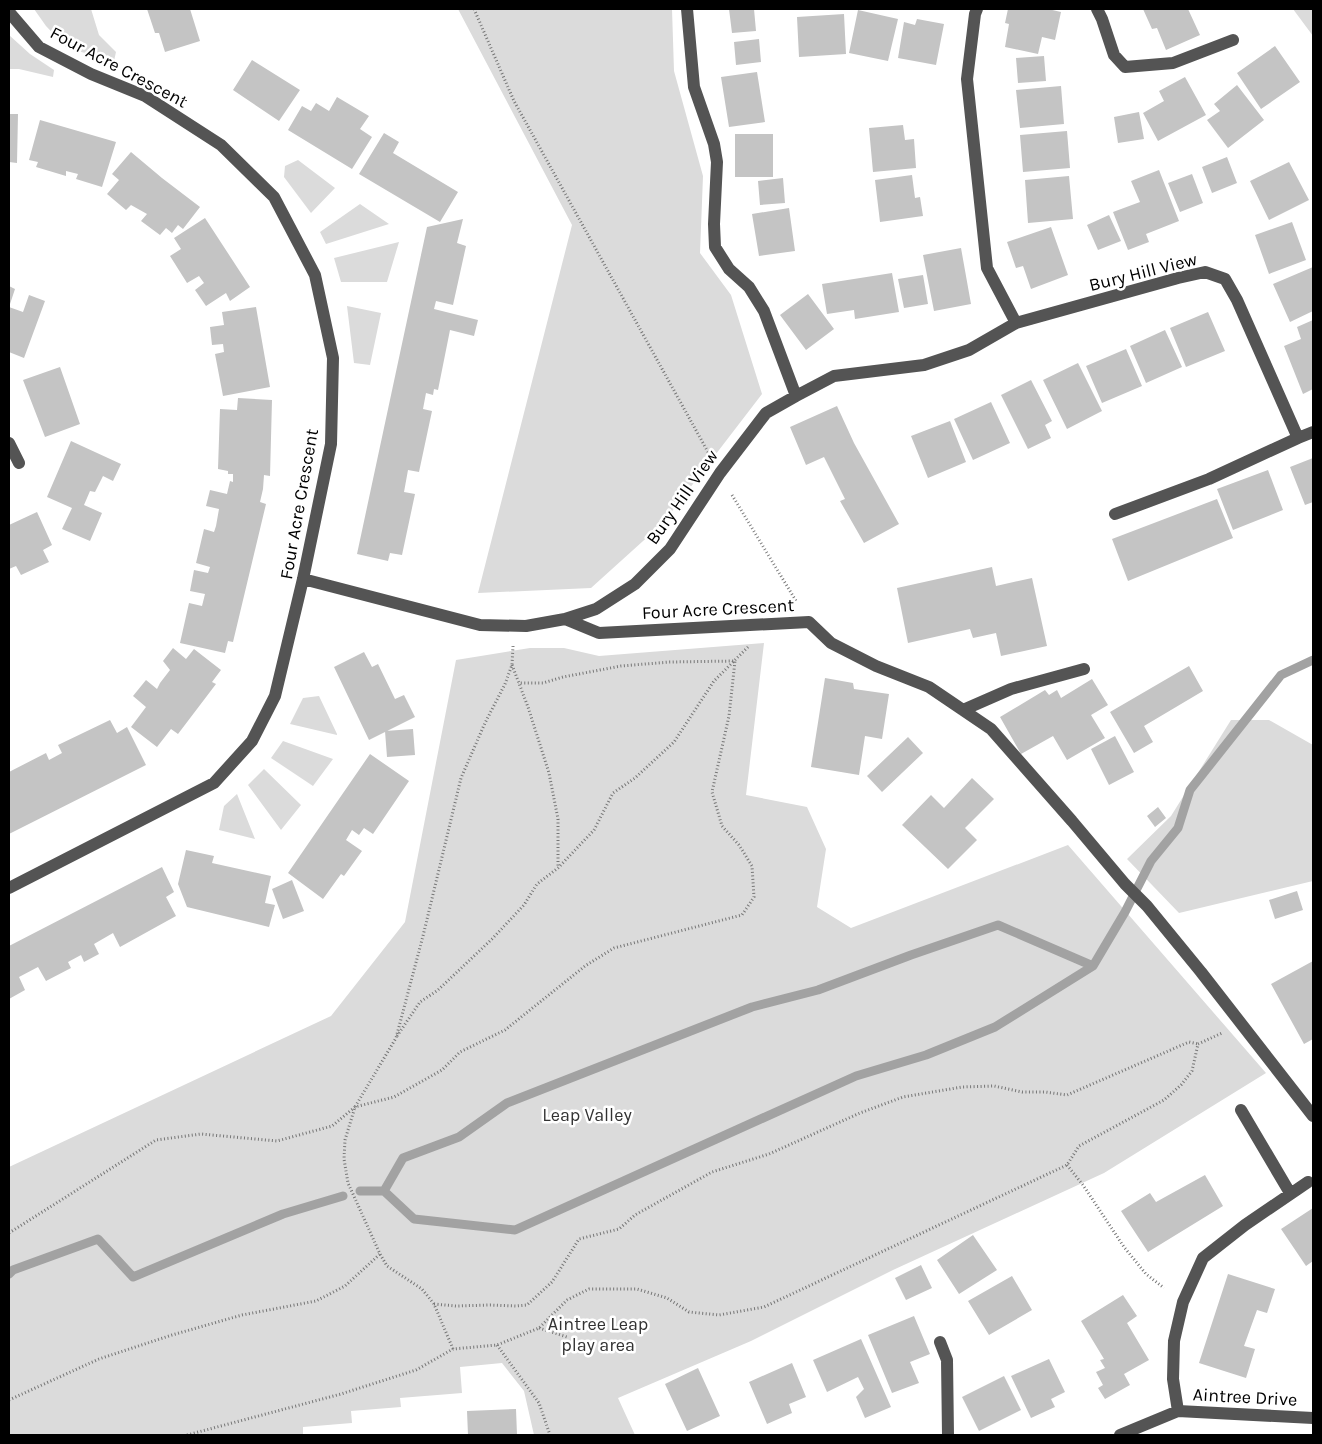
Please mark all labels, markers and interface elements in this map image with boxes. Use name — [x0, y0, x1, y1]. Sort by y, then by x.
street label: Four Acre Crescent — [47, 21, 192, 113]
street label: Bury Hill View — [1087, 248, 1199, 296]
street label: Four Acre Crescent — [275, 427, 323, 581]
street label: Bury Hill View — [641, 445, 723, 549]
street label: Four Acre Crescent — [641, 594, 795, 624]
park label: Leap Valley — [542, 1104, 632, 1126]
park label: Aintree Leap play area — [548, 1313, 648, 1356]
street label: Aintree Drive — [1192, 1383, 1298, 1411]

